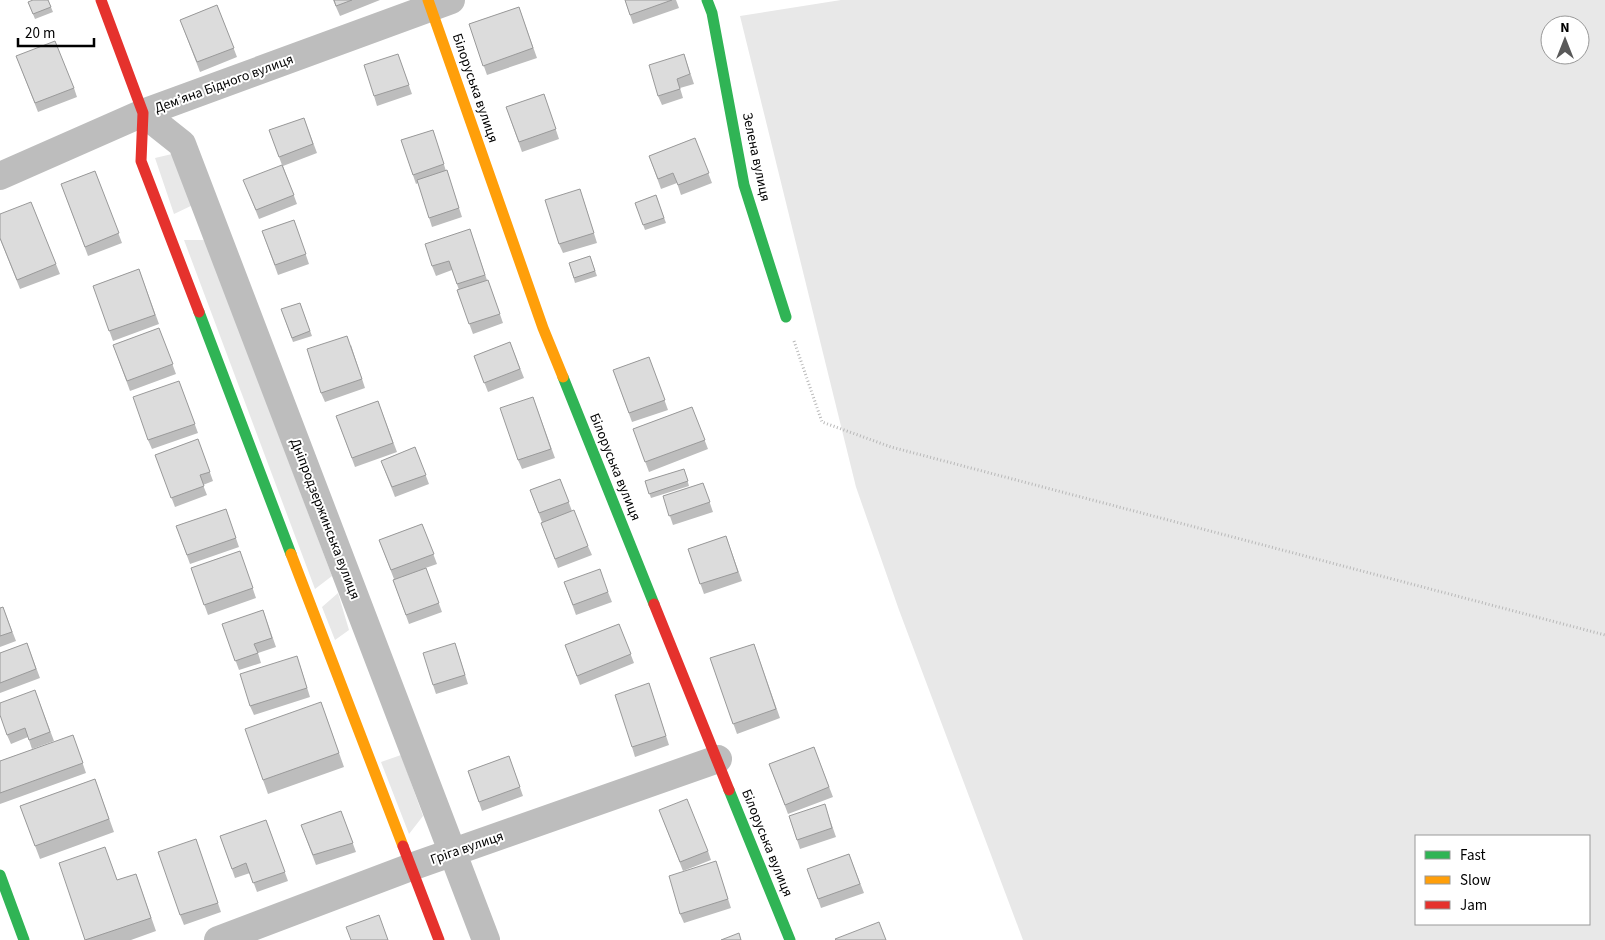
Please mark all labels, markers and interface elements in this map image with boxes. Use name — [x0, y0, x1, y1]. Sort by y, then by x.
scale bar — [18, 15, 94, 47]
north arrow — [1540, 15, 1590, 65]
text: N — [1560, 18, 1570, 38]
text: 20 m — [25, 23, 55, 44]
street label: Білоруська вулиця — [447, 31, 503, 145]
street label: Дем’яна Бідного вулиця — [152, 49, 296, 119]
street label: Зелена вулиця — [737, 111, 775, 203]
street label: Білоруська вулиця — [584, 410, 646, 524]
street label: Дніпродзержинська вулиця — [285, 436, 365, 602]
street label: Білоруська вулиця — [736, 786, 798, 900]
street label: Гріга вулиця — [428, 826, 506, 870]
legend — [1415, 835, 1590, 925]
text: Fast — [1460, 845, 1486, 866]
text: Slow — [1460, 870, 1491, 891]
text: Jam — [1460, 895, 1487, 916]

